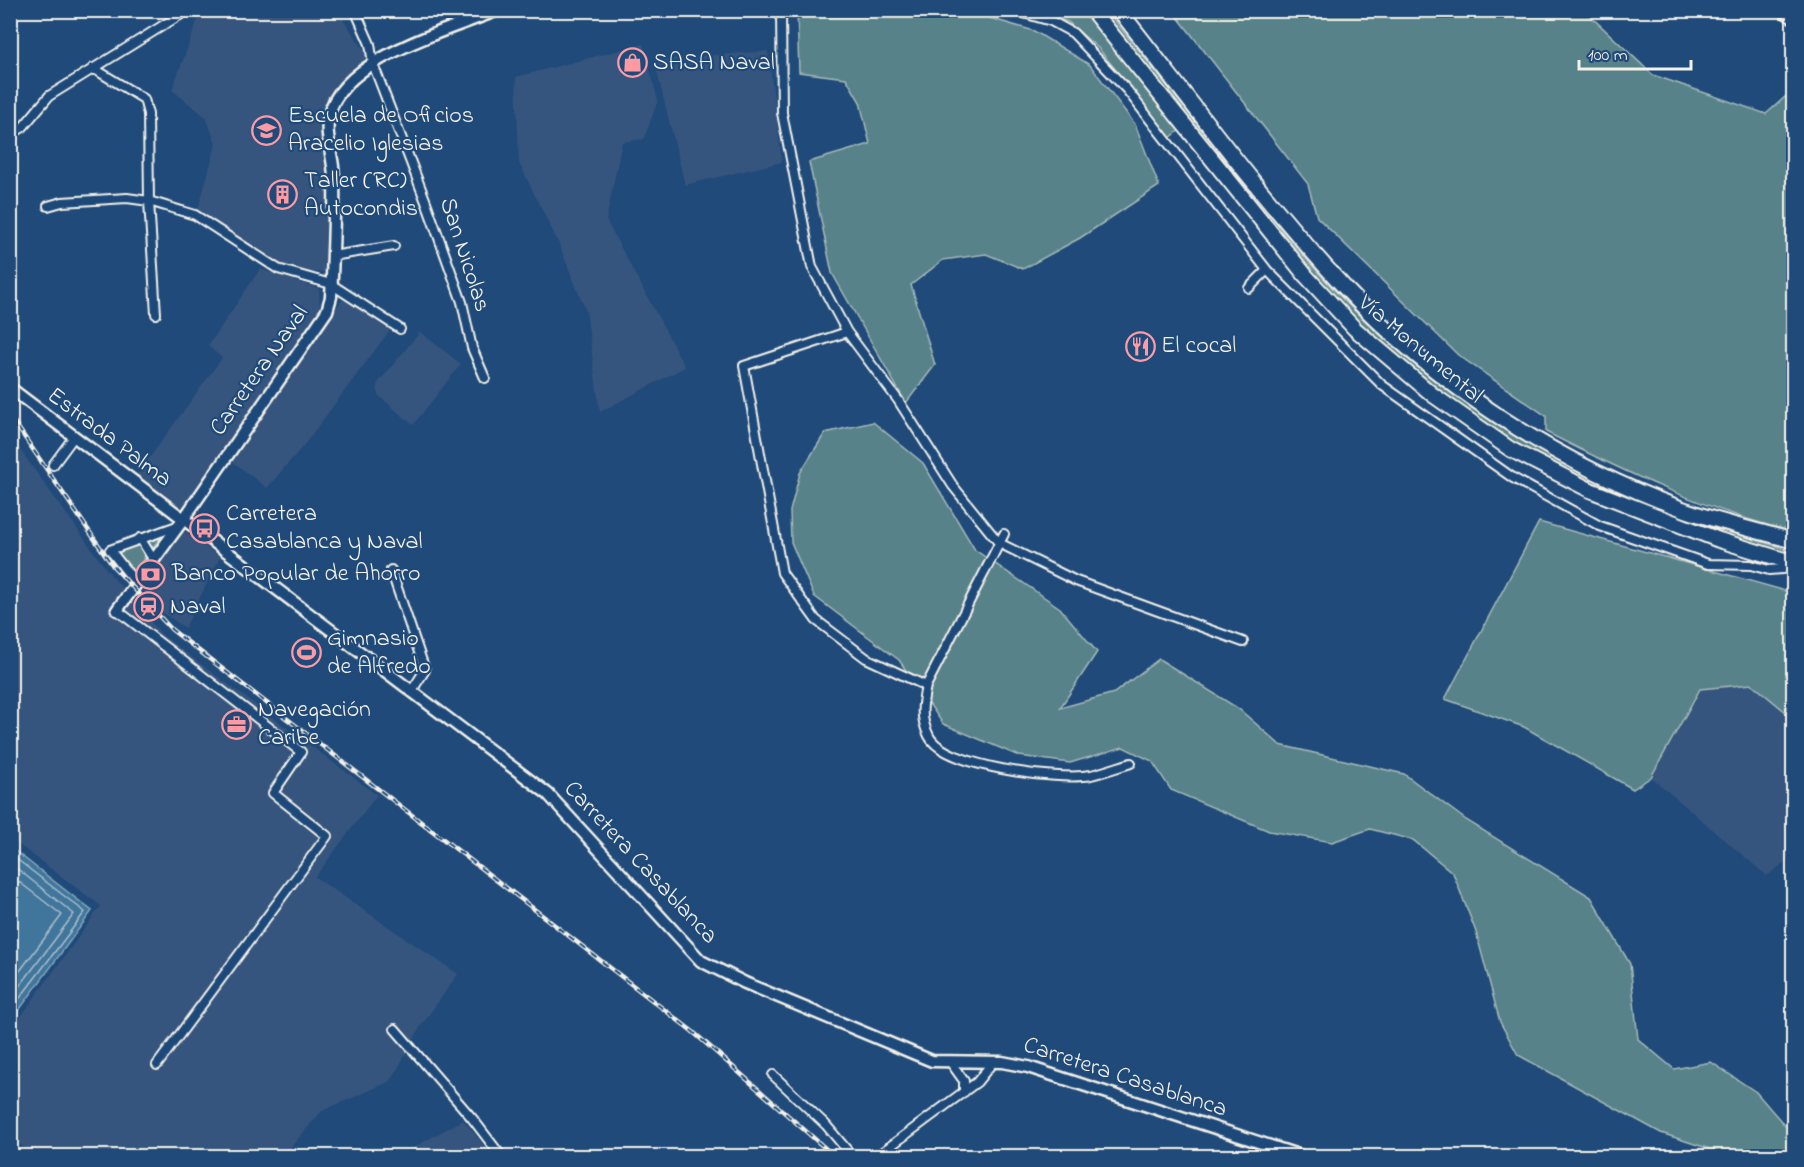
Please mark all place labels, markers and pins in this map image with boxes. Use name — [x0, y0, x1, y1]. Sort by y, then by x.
place label: SASA Naval — [653, 46, 775, 81]
shop icon: SASA Naval — [616, 47, 648, 79]
place label: Escuela de Oficios Aracelio Iglesias — [288, 99, 474, 162]
school or university icon: Escuela de Oficios Aracelio Iglesias — [251, 114, 283, 146]
place label: Taller (RC) Autocondis — [304, 164, 418, 227]
building icon: Taller (RC) Autocondis — [267, 179, 299, 211]
place label: El cocal — [1161, 329, 1236, 364]
restaurant icon: El cocal — [1124, 330, 1156, 362]
place label: Carretera Casablanca y Naval — [226, 497, 422, 561]
bus stop icon: Carretera Casablanca y Naval — [189, 512, 221, 544]
place label: Banco Popular de Ahorro — [171, 557, 420, 592]
bank icon: Banco Popular de Ahorro — [135, 558, 167, 590]
place label: Naval — [170, 590, 225, 625]
station icon: Naval — [133, 591, 165, 623]
place label: Gimnasio de Alfredo — [327, 622, 431, 685]
sports icon: Gimnasio de Alfredo — [290, 637, 322, 669]
place label: Navegación Caribe — [258, 693, 371, 756]
office icon: Navegación Caribe — [221, 708, 253, 740]

